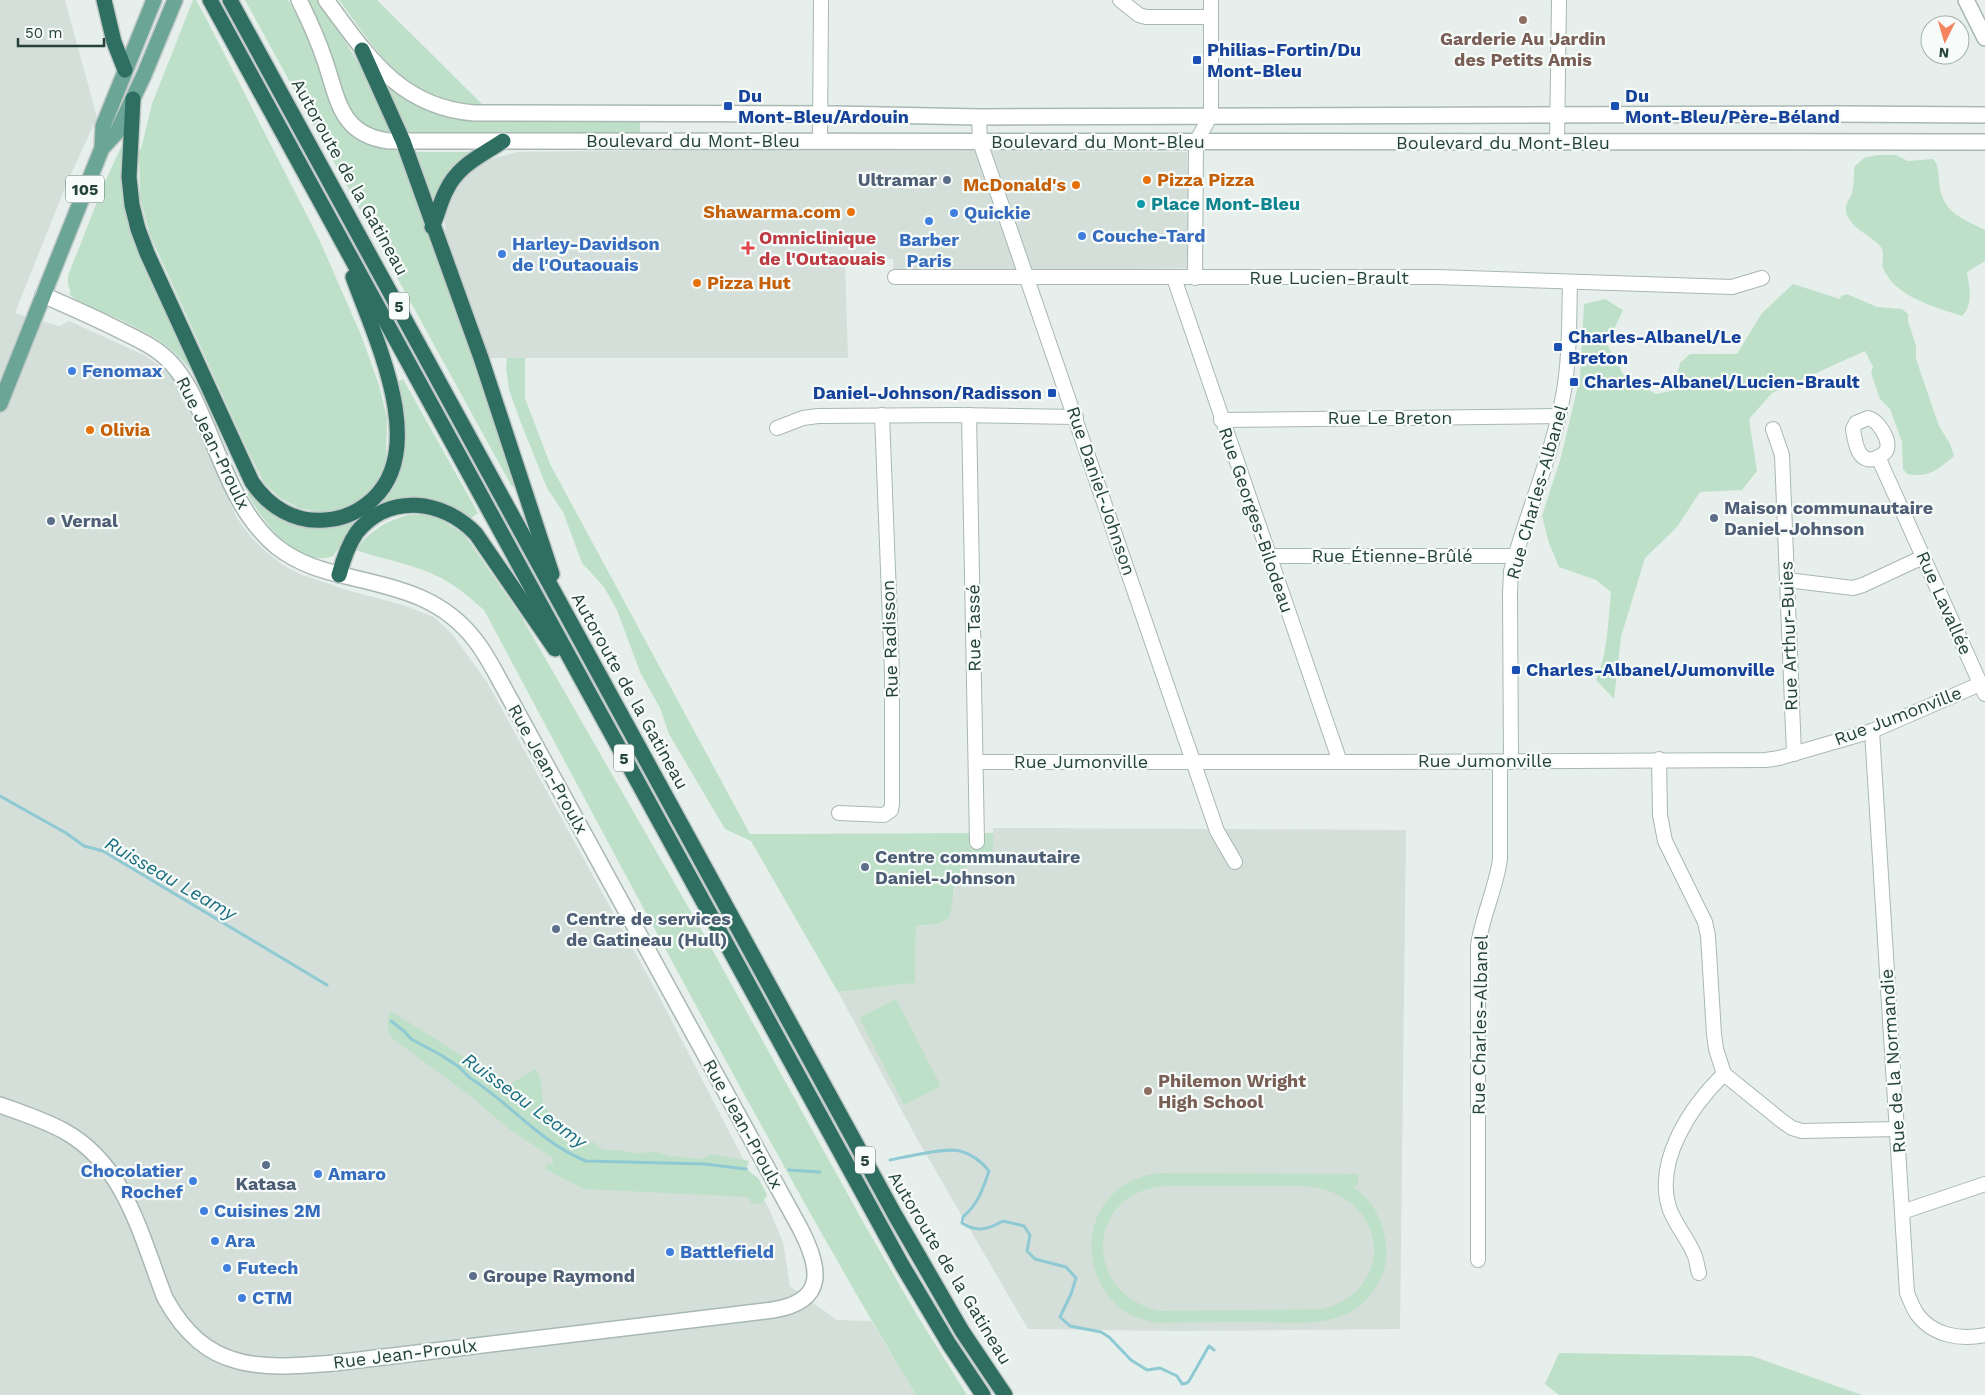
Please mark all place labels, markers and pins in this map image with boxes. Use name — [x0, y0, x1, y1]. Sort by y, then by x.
marker: Garderie Au Jardin des Petits Amis — [1517, 14, 1529, 26]
place label: Garderie Au Jardin des Petits Amis — [1440, 28, 1606, 70]
place label: Philias-Fortin/Du Mont-Bleu — [1207, 39, 1361, 81]
marker: Philias-Fortin/Du Mont-Bleu — [1191, 54, 1203, 66]
place label: Du Mont-Bleu/Ardouin — [738, 85, 909, 127]
place label: Du Mont-Bleu/Père-Béland — [1625, 85, 1840, 127]
marker: Du Mont-Bleu/Ardouin — [722, 100, 734, 112]
marker: Du Mont-Bleu/Père-Béland — [1609, 100, 1621, 112]
place label: Ultramar — [858, 169, 937, 190]
place label: Pizza Pizza — [1157, 169, 1255, 190]
marker: Ultramar — [941, 174, 953, 186]
place label: McDonald's — [963, 174, 1066, 195]
marker: Pizza Pizza — [1141, 174, 1153, 186]
marker: McDonald's — [1070, 179, 1082, 191]
place label: Place Mont-Bleu — [1151, 193, 1300, 214]
marker: Place Mont-Bleu — [1135, 198, 1147, 210]
place label: Shawarma.com — [703, 201, 841, 222]
place label: Quickie — [964, 202, 1031, 223]
marker: Shawarma.com — [845, 206, 857, 218]
marker: Quickie — [948, 207, 960, 219]
marker: Barber Paris — [923, 215, 935, 227]
place label: Couche-Tard — [1092, 225, 1205, 246]
place label: Omniclinique de l'Outaouais — [759, 227, 886, 269]
place label: Barber Paris — [899, 229, 959, 271]
marker: Couche-Tard — [1076, 230, 1088, 242]
place label: Harley-Davidson de l'Outaouais — [512, 233, 660, 275]
marker: Omniclinique de l'Outaouais — [741, 241, 755, 255]
marker: Harley-Davidson de l'Outaouais — [496, 248, 508, 260]
place label: Pizza Hut — [707, 272, 791, 293]
marker: Pizza Hut — [691, 277, 703, 289]
place label: Charles-Albanel/Le Breton — [1568, 326, 1741, 368]
marker: Charles-Albanel/Le Breton — [1552, 341, 1564, 353]
place label: Fenomax — [82, 360, 163, 381]
marker: Fenomax — [66, 365, 78, 377]
place label: Charles-Albanel/Lucien-Brault — [1584, 371, 1860, 392]
marker: Charles-Albanel/Lucien-Brault — [1568, 376, 1580, 388]
place label: Daniel-Johnson/Radisson — [813, 382, 1042, 403]
marker: Daniel-Johnson/Radisson — [1046, 387, 1058, 399]
place label: Olivia — [100, 419, 151, 440]
marker: Olivia — [84, 424, 96, 436]
place label: Maison communautaire Daniel-Johnson — [1724, 497, 1933, 539]
place label: Vernal — [61, 510, 118, 531]
marker: Maison communautaire Daniel-Johnson — [1708, 512, 1720, 524]
marker: Vernal — [45, 515, 57, 527]
place label: Charles-Albanel/Jumonville — [1526, 659, 1775, 680]
marker: Charles-Albanel/Jumonville — [1510, 664, 1522, 676]
place label: Centre communautaire Daniel-Johnson — [875, 846, 1080, 888]
marker: Centre communautaire Daniel-Johnson — [859, 861, 871, 873]
place label: Centre de services de Gatineau (Hull) — [566, 908, 731, 950]
marker: Centre de services de Gatineau (Hull) — [550, 923, 562, 935]
place label: Philemon Wright High School — [1158, 1070, 1306, 1112]
marker: Philemon Wright High School — [1142, 1085, 1154, 1097]
marker: Katasa — [260, 1159, 272, 1171]
place label: Chocolatier Rochef — [80, 1160, 184, 1202]
place label: Amaro — [328, 1163, 386, 1184]
marker: Amaro — [312, 1168, 324, 1180]
place label: Katasa — [236, 1173, 297, 1194]
marker: Chocolatier Rochef — [187, 1175, 199, 1187]
place label: Cuisines 2M — [214, 1200, 321, 1221]
marker: Cuisines 2M — [198, 1205, 210, 1217]
place label: Ara — [225, 1230, 256, 1251]
marker: Ara — [209, 1235, 221, 1247]
place label: Battlefield — [680, 1241, 774, 1262]
marker: Battlefield — [664, 1246, 676, 1258]
place label: Futech — [237, 1257, 299, 1278]
marker: Futech — [221, 1262, 233, 1274]
place label: Groupe Raymond — [483, 1265, 635, 1286]
marker: Groupe Raymond — [467, 1270, 479, 1282]
place label: CTM — [252, 1287, 292, 1308]
marker: CTM — [236, 1292, 248, 1304]

